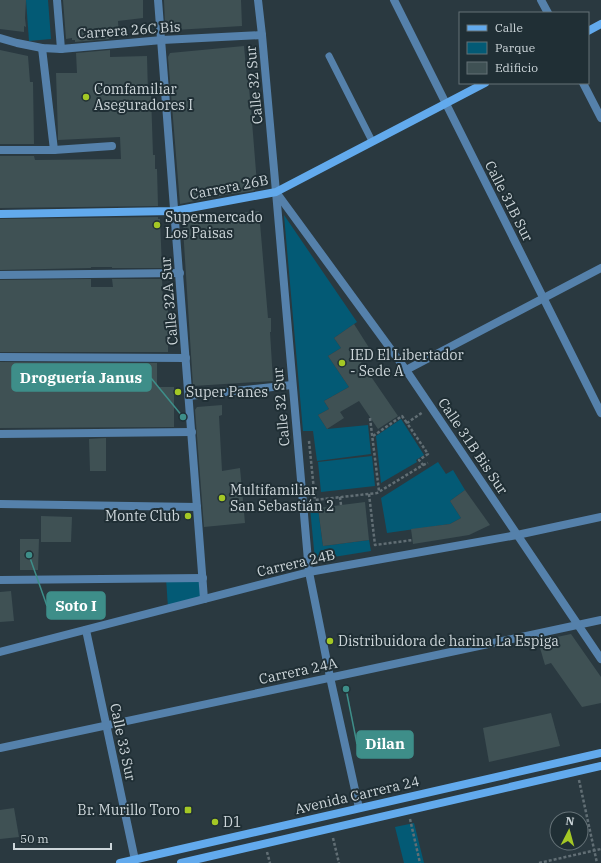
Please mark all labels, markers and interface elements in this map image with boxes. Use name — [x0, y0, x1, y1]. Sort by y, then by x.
legend — [459, 12, 589, 84]
street label: Carrera 26C Bis — [77, 17, 181, 43]
text: Calle — [495, 20, 523, 35]
text: Parque — [495, 40, 535, 55]
street label: Calle 32 Sur — [242, 44, 266, 125]
text: Edificio — [495, 60, 538, 75]
place label: Comfamiliar Aseguradores I — [94, 80, 193, 114]
marker: Comfamiliar Aseguradores I — [81, 92, 91, 102]
street label: Calle 31B Sur — [481, 158, 537, 245]
street label: Carrera 26B — [188, 171, 270, 203]
place label: Supermercado Los Paisas — [165, 208, 263, 242]
marker: Supermercado Los Paisas — [152, 220, 162, 230]
street label: Calle 32A Sur — [156, 255, 182, 346]
place label: IED El Libertador - Sede A — [350, 346, 464, 380]
marker: IED El Libertador - Sede A — [337, 358, 347, 368]
callout: Droguería Janus — [12, 364, 151, 391]
street label: Calle 32 Sur — [269, 366, 293, 447]
text: Droguería Janus — [20, 368, 142, 387]
place label: Super Panes — [186, 383, 268, 401]
marker: Super Panes — [173, 387, 183, 397]
street label: Calle 31B Bis Sur — [434, 394, 512, 498]
place label: Multifamiliar San Sebastián 2 — [230, 481, 334, 515]
marker: Multifamiliar San Sebastián 2 — [217, 493, 227, 503]
place label: Monte Club — [105, 507, 180, 525]
marker: Monte Club — [183, 511, 193, 521]
street label: Carrera 24B — [255, 545, 337, 581]
callout: Soto I — [47, 592, 105, 619]
text: Soto I — [55, 596, 97, 615]
place label: Distribuidora de harina La Espiga — [338, 632, 559, 650]
marker: Distribuidora de harina La Espiga — [325, 636, 335, 646]
street label: Carrera 24A — [257, 654, 339, 688]
street label: Calle 33 Sur — [106, 702, 140, 783]
callout: Dilan — [357, 731, 413, 758]
text: Dilan — [365, 734, 405, 753]
street label: Avenida Carrera 24 — [293, 772, 421, 818]
place label: Br. Murillo Toro — [77, 801, 180, 819]
marker: Br. Murillo Toro — [183, 805, 193, 815]
north arrow — [549, 811, 589, 851]
place label: D1 — [223, 813, 241, 831]
text: N — [565, 814, 575, 829]
marker: D1 — [210, 817, 220, 827]
scale bar — [14, 825, 111, 851]
text: 50 m — [20, 831, 49, 846]

